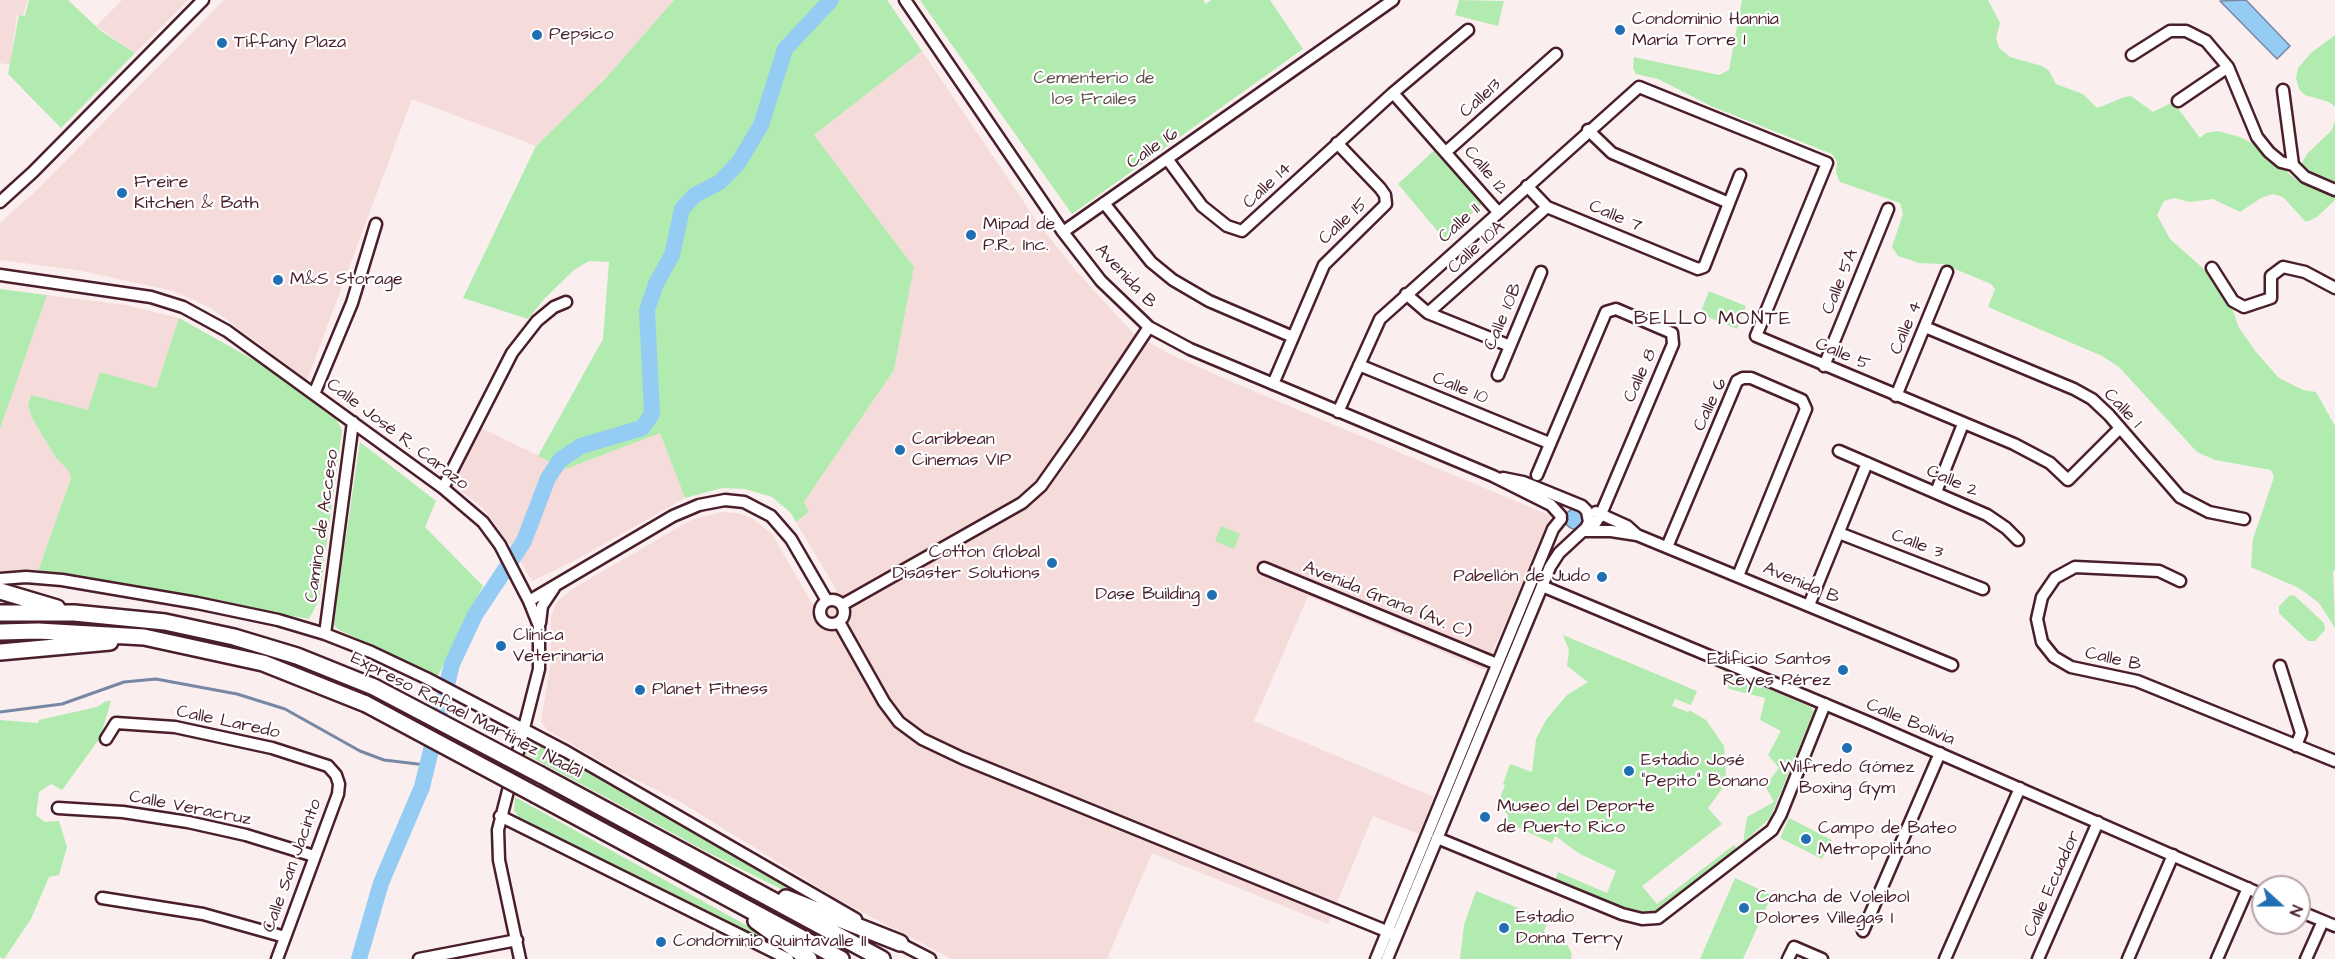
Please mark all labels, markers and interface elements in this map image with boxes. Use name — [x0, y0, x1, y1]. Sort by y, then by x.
place label: Condominio Hannia María Torre 1 — [1632, 9, 1779, 52]
marker: Condominio Hannia María Torre 1 — [1613, 23, 1627, 37]
place label: Pepsico — [549, 24, 614, 46]
marker: Pepsico — [530, 28, 544, 42]
place label: Tiffany Plaza — [234, 32, 346, 54]
marker: Tiffany Plaza — [215, 36, 229, 50]
park label: Cementerio de los Frailes — [1033, 68, 1155, 110]
street label: Calle13 — [1456, 75, 1506, 123]
street label: Calle 16 — [1123, 123, 1183, 175]
street label: Calle 12 — [1458, 142, 1512, 200]
street label: Calle 14 — [1239, 158, 1297, 214]
place label: Freire Kitchen & Bath — [134, 172, 259, 214]
marker: Freire Kitchen & Bath — [115, 186, 129, 200]
street label: Calle 15 — [1315, 194, 1373, 250]
street label: Calle 7 — [1585, 196, 1645, 238]
street label: Calle 11 — [1435, 200, 1485, 248]
place label: Mipad de P.R., Inc. — [983, 214, 1055, 256]
street label: Calle 10A — [1444, 217, 1510, 279]
marker: Mipad de P.R., Inc. — [964, 228, 978, 242]
street label: Avenida B — [1090, 240, 1160, 314]
street label: Calle 5A — [1818, 246, 1864, 318]
place label: M&S Storage — [290, 269, 403, 291]
marker: M&S Storage — [271, 273, 285, 287]
street label: Calle 10B — [1480, 280, 1528, 354]
street label: Calle 4 — [1886, 298, 1928, 358]
district label: BELLO MONTE — [1634, 308, 1792, 332]
street label: Calle 5 — [1811, 334, 1873, 376]
street label: Calle 8 — [1620, 346, 1662, 406]
street label: Calle 10 — [1429, 368, 1491, 410]
street label: Calle José R. Carazo — [322, 374, 472, 496]
street label: Calle 6 — [1689, 375, 1733, 435]
street label: Calle 1 — [2098, 385, 2146, 433]
place label: Caribbean Cinemas VIP — [912, 429, 1011, 472]
marker: Caribbean Cinemas VIP — [893, 443, 907, 457]
street label: Camino de Acceso — [302, 448, 344, 604]
street label: Calle 2 — [1923, 461, 1981, 503]
street label: Calle 3 — [1888, 525, 1946, 565]
place label: Cotton Global Disaster Solutions — [892, 542, 1040, 584]
marker: Cotton Global Disaster Solutions — [1045, 556, 1059, 570]
street label: Avenida Grana (Av. C) — [1300, 557, 1474, 645]
street label: Avenida B — [1760, 558, 1842, 610]
place label: Pabellón de Judo — [1453, 566, 1590, 588]
marker: Pabellón de Judo — [1595, 570, 1609, 584]
place label: Dase Building — [1095, 584, 1200, 606]
marker: Dase Building — [1205, 588, 1219, 602]
place label: Clínica Veterinaria — [513, 625, 604, 668]
marker: Clínica Veterinaria — [494, 639, 508, 653]
street label: Calle B — [2083, 643, 2143, 677]
street label: Expreso Rafael Martínez Nadal — [346, 648, 586, 784]
place label: Edificio Santos Reyes Pérez — [1707, 649, 1831, 692]
marker: Edificio Santos Reyes Pérez — [1836, 663, 1850, 677]
place label: Planet Fitness — [652, 679, 768, 701]
marker: Planet Fitness — [633, 683, 647, 697]
street label: Calle Bolivia — [1862, 695, 1958, 751]
street label: Calle Laredo — [174, 702, 282, 744]
marker: Wilfredo Gómez Boxing Gym — [1840, 741, 1854, 755]
place label: Estadio José "Pepito" Bonano — [1641, 750, 1768, 792]
place label: Wilfredo Gómez Boxing Gym — [1780, 757, 1914, 800]
marker: Estadio José "Pepito" Bonano — [1622, 764, 1636, 778]
street label: Calle Veracruz — [127, 787, 253, 831]
street label: Calle San Jacinto — [259, 796, 327, 936]
place label: Museo del Deporte de Puerto Rico — [1497, 796, 1655, 838]
marker: Museo del Deporte de Puerto Rico — [1478, 810, 1492, 824]
place label: Campo de Bateo Metropolitano — [1818, 818, 1957, 860]
street label: Calle Ecuador — [2020, 827, 2086, 941]
marker: Campo de Bateo Metropolitano — [1799, 832, 1813, 846]
north arrow — [2251, 875, 2311, 935]
place label: Cancha de Voleibol Dolores Villegas I — [1756, 887, 1910, 930]
marker: Cancha de Voleibol Dolores Villegas I — [1737, 901, 1751, 915]
text: N — [2284, 902, 2308, 919]
place label: Estadio Donna Terry — [1516, 907, 1623, 950]
marker: Estadio Donna Terry — [1497, 921, 1511, 935]
place label: Condominio Quintavalle II — [673, 931, 867, 953]
marker: Condominio Quintavalle II — [654, 935, 668, 949]

